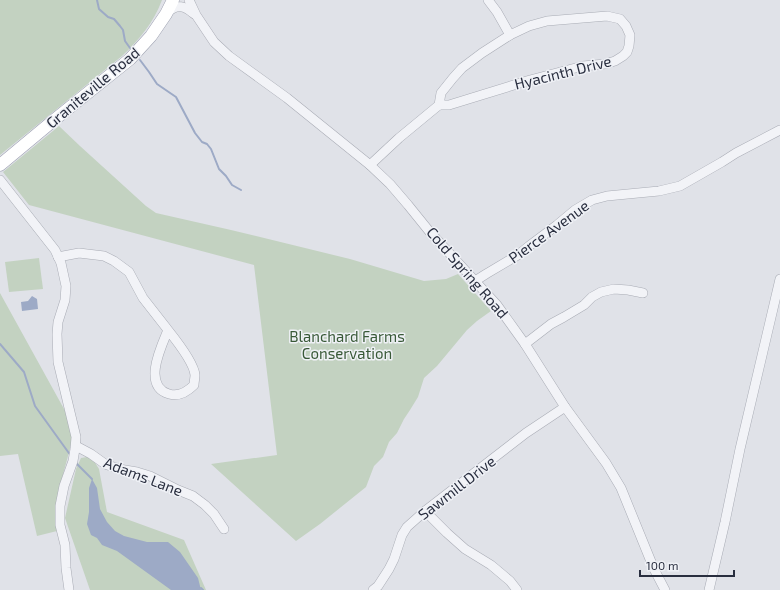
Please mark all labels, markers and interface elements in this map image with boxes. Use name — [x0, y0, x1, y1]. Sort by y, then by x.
street label: Graniteville Road — [42, 43, 143, 132]
street label: Hyacinth Drive — [512, 51, 613, 93]
street label: Pierce Avenue — [505, 196, 592, 266]
street label: Cold Spring Road — [423, 223, 512, 322]
park label: Blanchard Farms Conservation — [289, 327, 405, 362]
street label: Sawmill Drive — [414, 451, 499, 523]
street label: Adams Lane — [101, 453, 185, 499]
scale bar — [640, 552, 734, 578]
text: 100 m — [646, 558, 678, 572]

